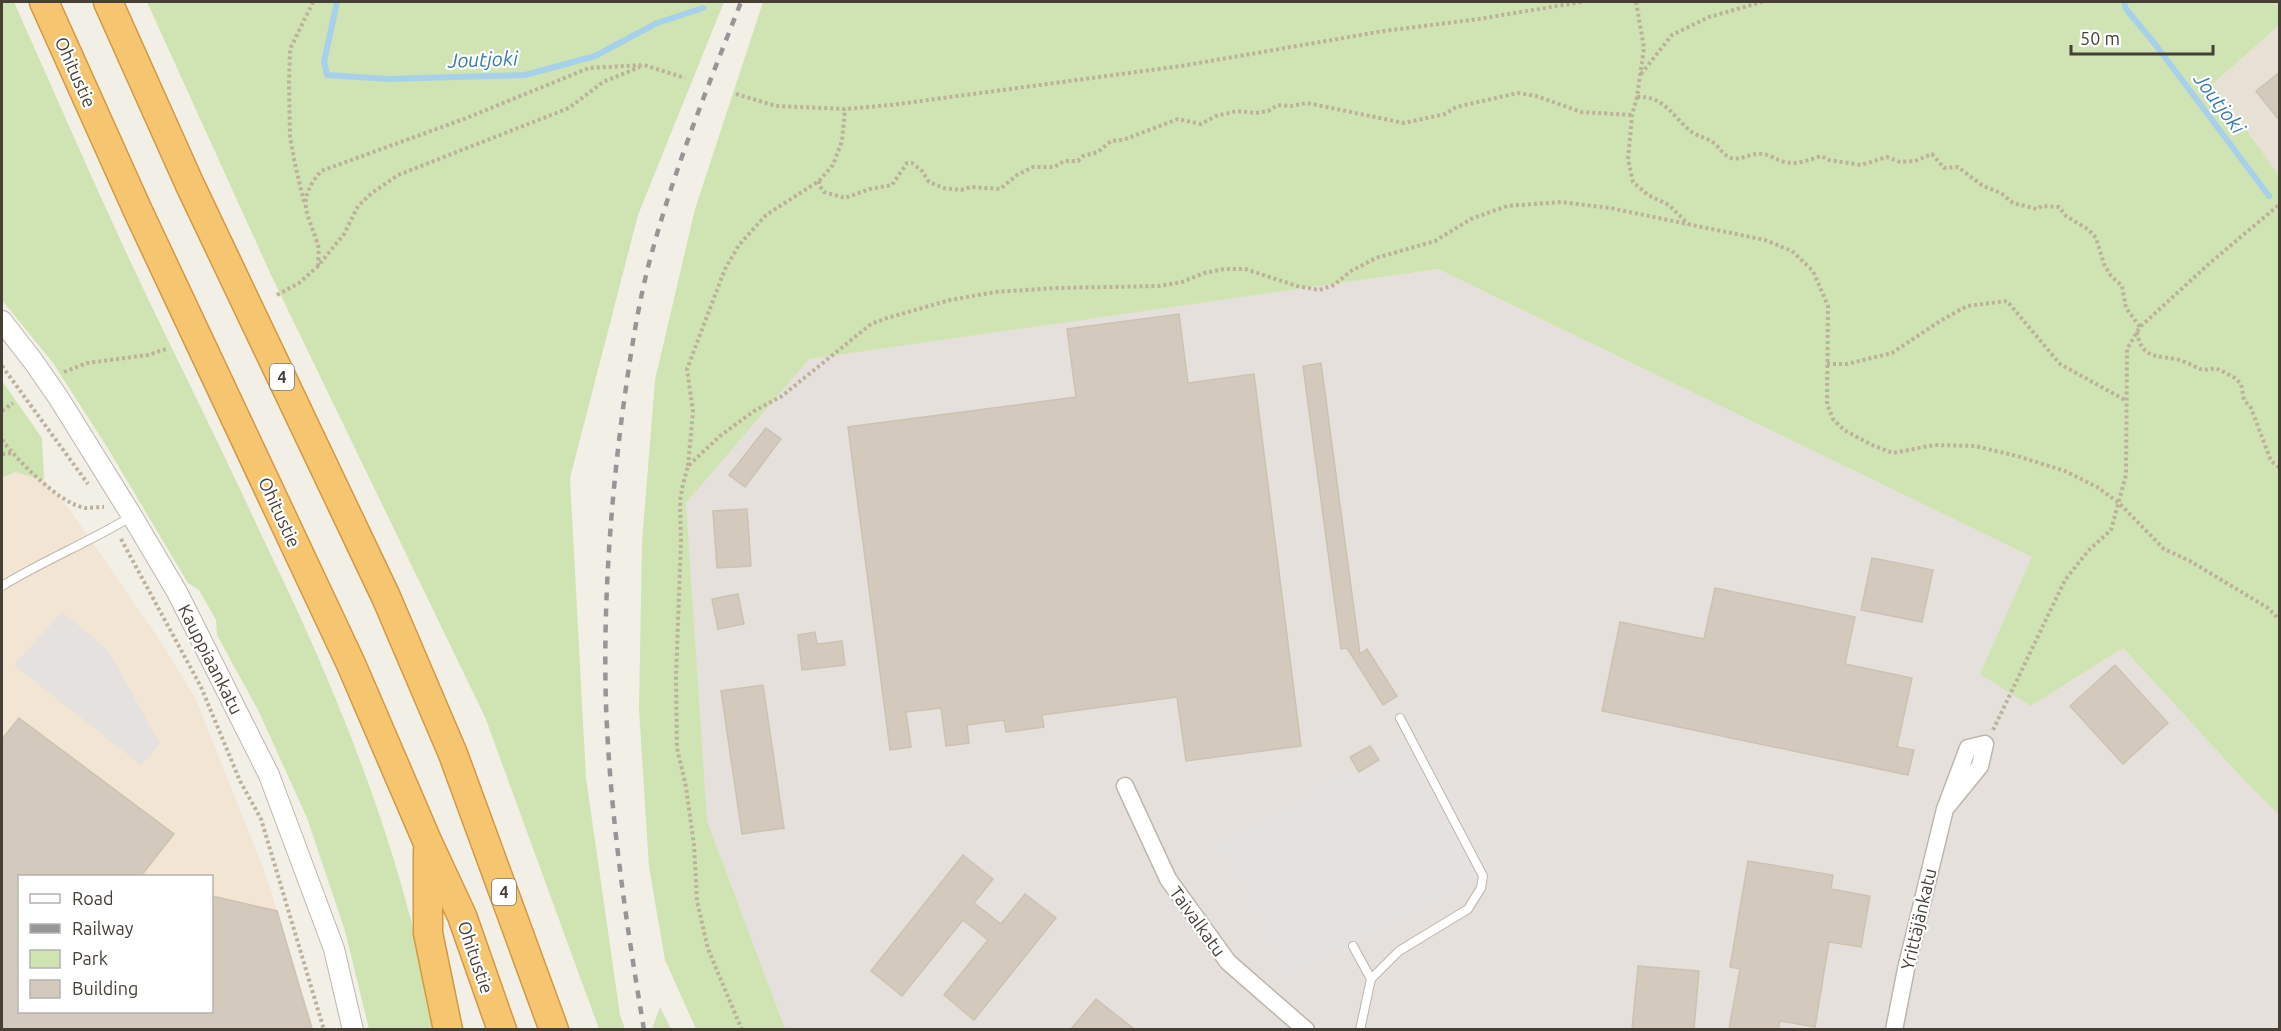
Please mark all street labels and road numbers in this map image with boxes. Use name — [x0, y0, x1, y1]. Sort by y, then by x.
street label: Ohitustie — [52, 34, 100, 110]
road number: 4 — [270, 364, 294, 390]
street label: Ohitustie — [255, 474, 305, 550]
street label: Kauppiaankatu — [175, 601, 247, 717]
street label: Yrittäjänkatu — [1897, 866, 1939, 972]
road number: 4 — [492, 879, 516, 905]
street label: Taivalkatu — [1166, 882, 1230, 960]
street label: Ohitustie — [454, 918, 498, 996]

